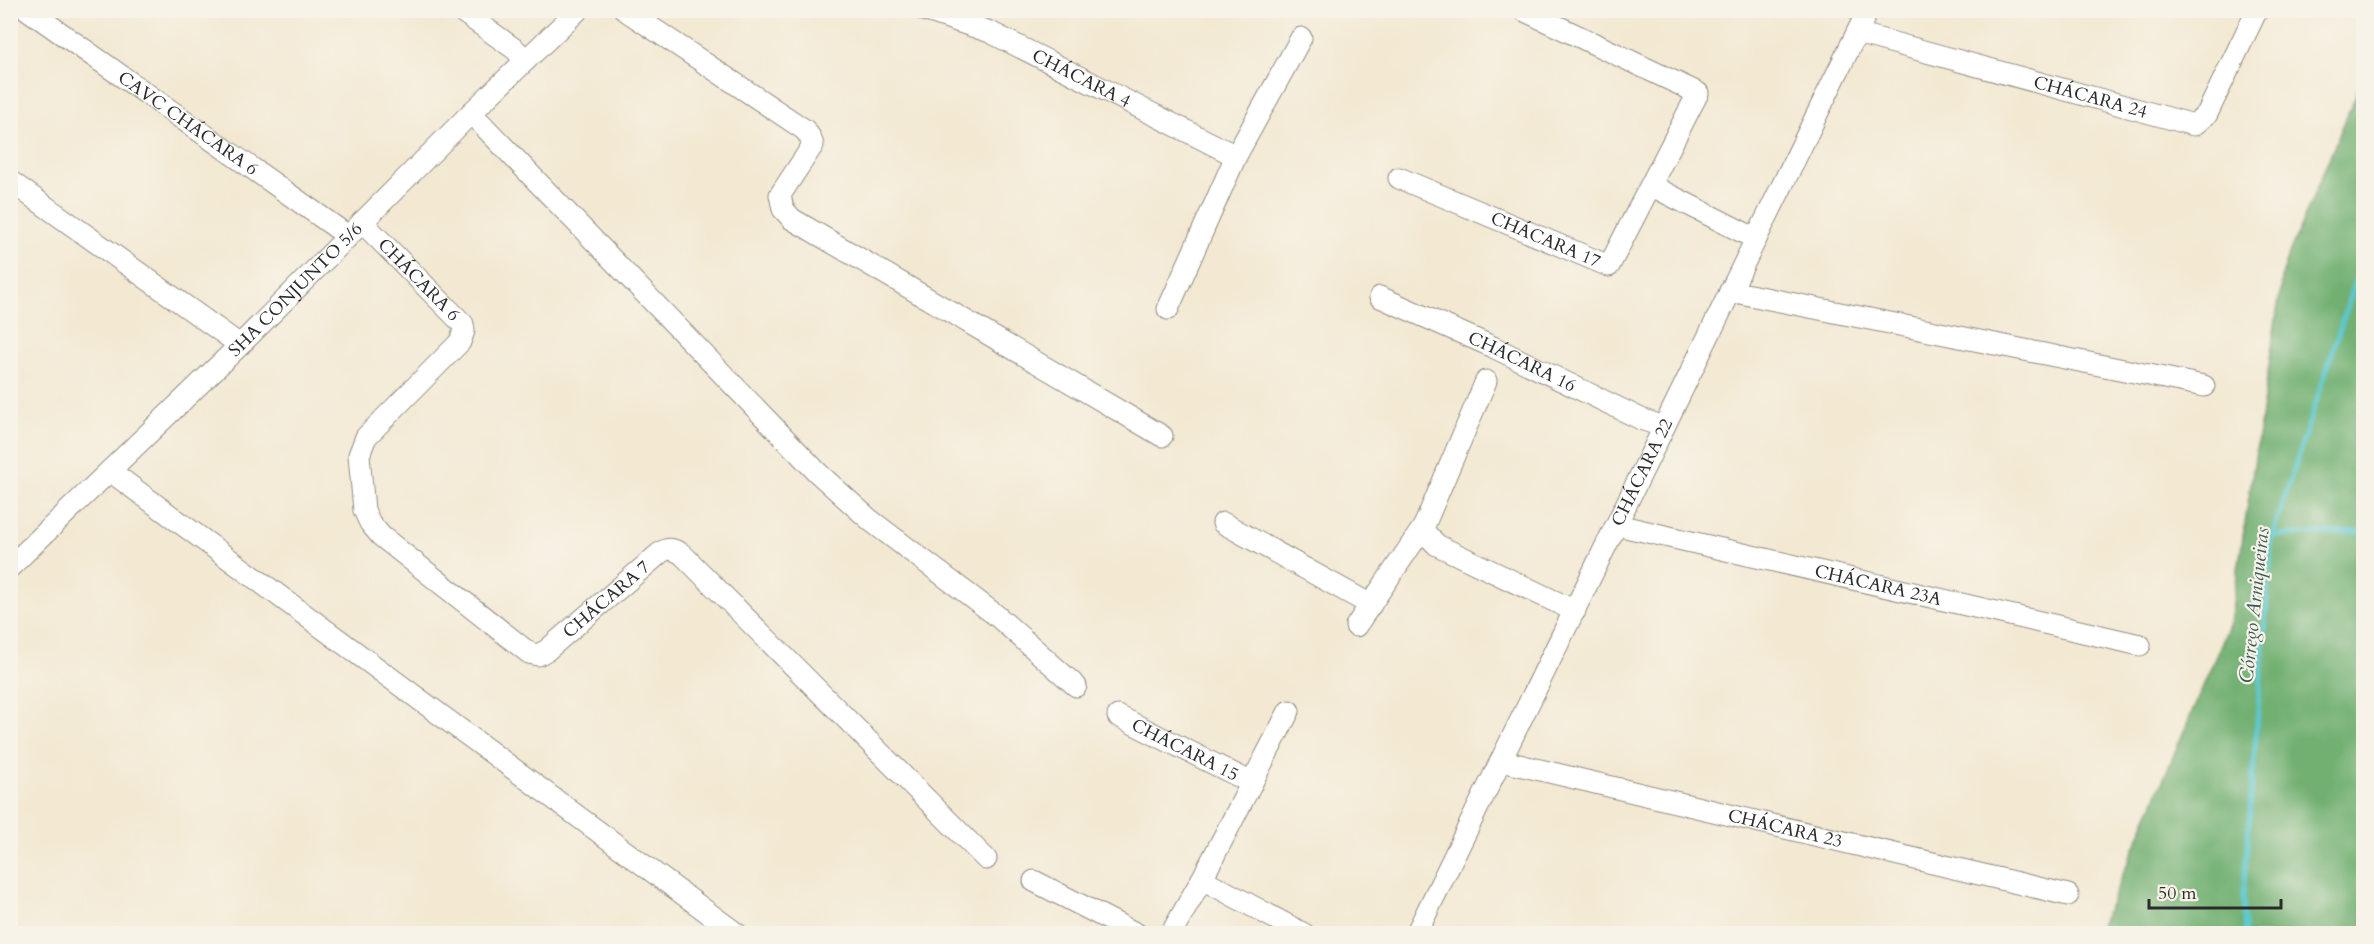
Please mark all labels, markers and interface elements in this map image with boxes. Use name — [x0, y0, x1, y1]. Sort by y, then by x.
street label: CHÁCARA 4 — [1028, 43, 1135, 113]
street label: CAVC CHÁCARA 6 — [113, 65, 263, 181]
street label: CHÁCARA 24 — [2031, 69, 2150, 124]
street label: CHÁCARA 17 — [1487, 205, 1604, 274]
street label: SHA CONJUNTO 5/6 — [223, 217, 368, 362]
street label: CHÁCARA 6 — [372, 233, 466, 327]
street label: CHÁCARA 16 — [1464, 325, 1580, 398]
street label: CHÁCARA 22 — [1605, 414, 1679, 530]
water label: Córrego Arniqueiras — [2232, 525, 2276, 684]
street label: CHÁCARA 7 — [557, 555, 655, 644]
street label: CHÁCARA 23A — [1812, 558, 1944, 612]
street label: CHÁCARA 15 — [1127, 712, 1243, 787]
street label: CHÁCARA 23 — [1725, 802, 1845, 854]
scale bar — [2149, 872, 2281, 910]
text: 50 m — [2158, 881, 2197, 906]

